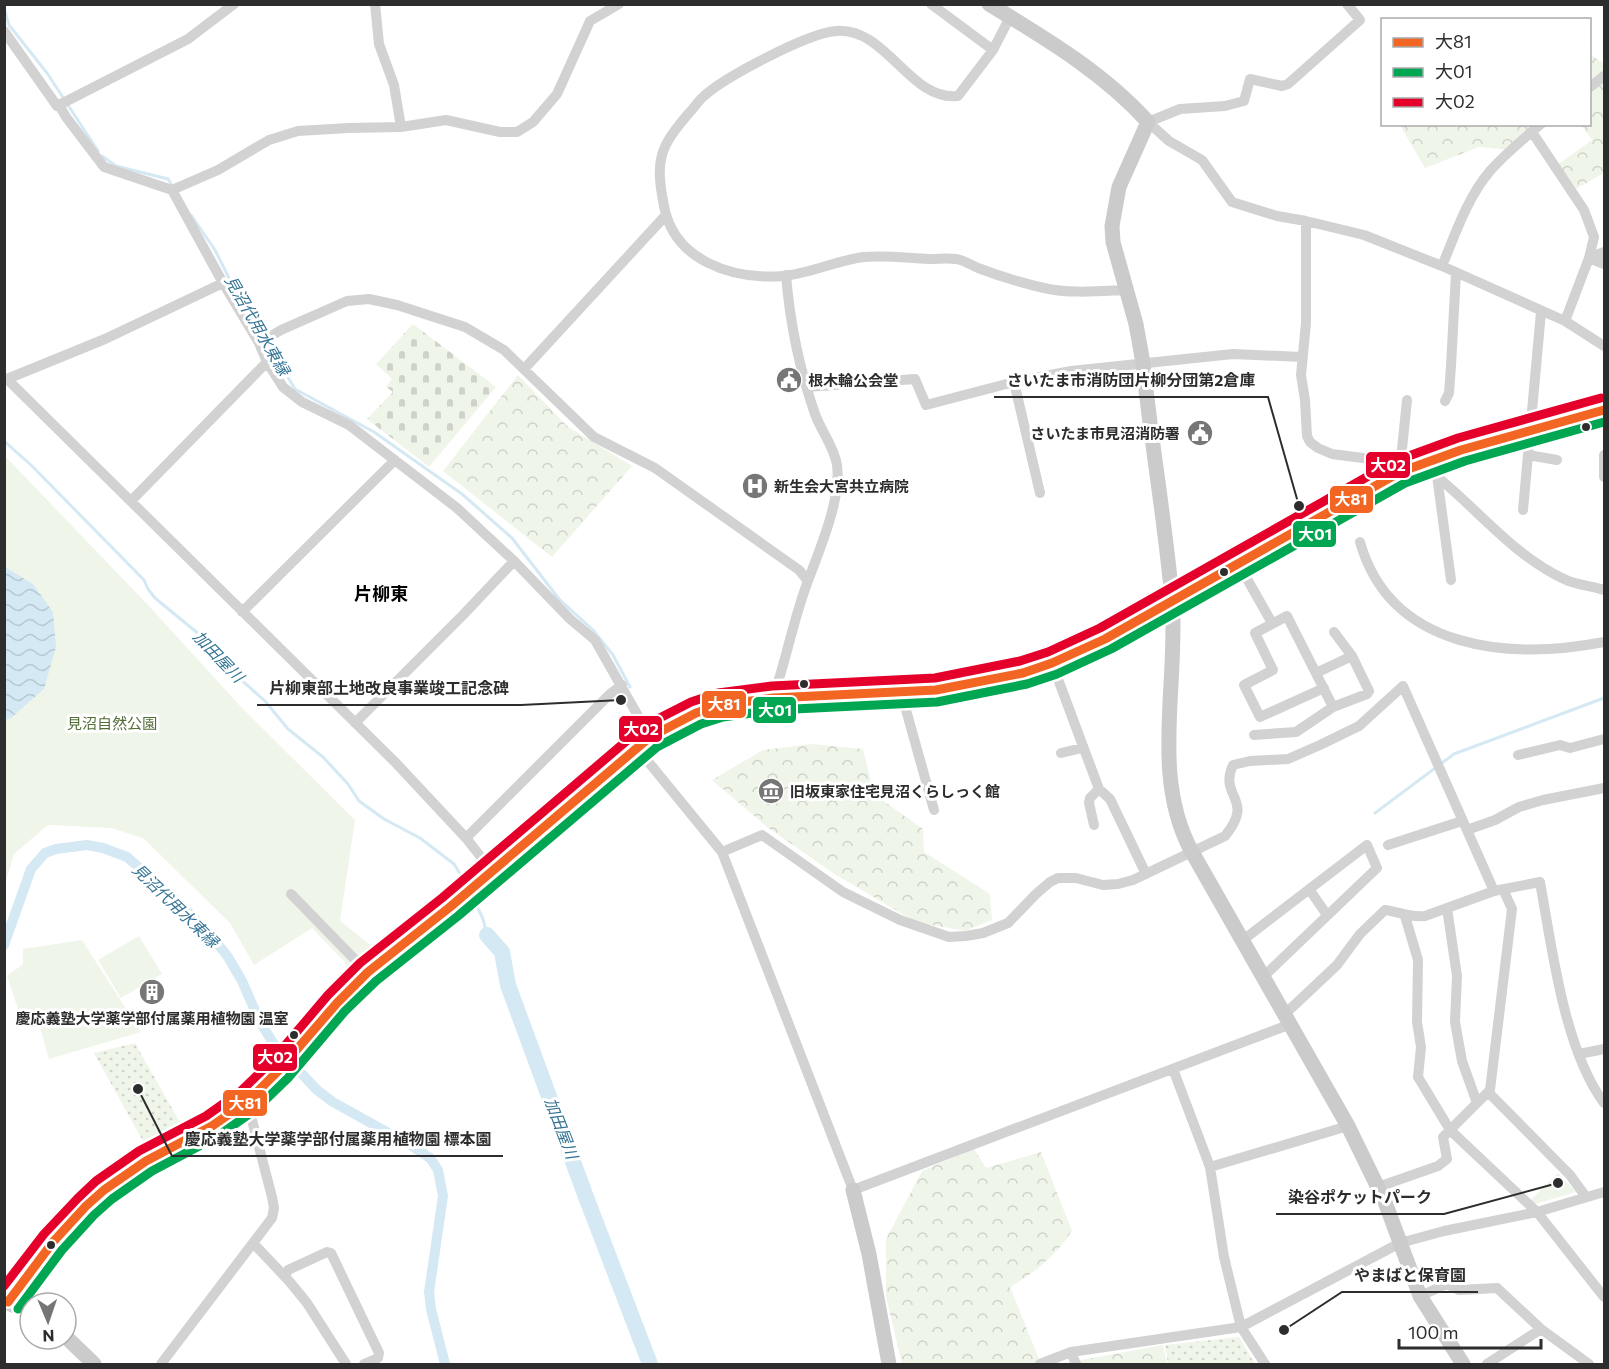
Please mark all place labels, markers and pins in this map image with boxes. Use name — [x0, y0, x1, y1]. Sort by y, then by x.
callout: さいたま市消防団片柳分団第2倉庫 — [994, 363, 1268, 397]
public building icon: 根木輪公会堂 — [774, 365, 804, 395]
place label: 根木輪公会堂 — [808, 371, 898, 389]
public building icon: さいたま市見沼消防署 — [1185, 418, 1215, 448]
unlabelled marker — [1580, 421, 1592, 433]
place label: さいたま市見沼消防署 — [1030, 424, 1180, 442]
hospital icon: 新生会大宮共立病院 — [740, 471, 770, 501]
place label: 新生会大宮共立病院 — [774, 477, 909, 495]
unlabelled marker — [1218, 566, 1230, 578]
callout: 片柳東部土地改良事業竣工記念碑 — [257, 671, 521, 705]
unlabelled marker — [798, 678, 810, 690]
museum icon: 旧坂東家住宅見沼くらしっく館 — [756, 776, 786, 806]
place label: 旧坂東家住宅見沼くらしっく館 — [790, 782, 1000, 800]
building icon: 慶応義塾大学薬学部付属薬用植物園 温室 — [137, 977, 167, 1007]
place label: 慶応義塾大学薬学部付属薬用植物園 温室 — [16, 1009, 288, 1027]
unlabelled marker — [288, 1029, 300, 1041]
callout: 慶応義塾大学薬学部付属薬用植物園 標本園 — [172, 1122, 503, 1156]
callout: 染谷ポケットパーク — [1276, 1180, 1444, 1214]
unlabelled marker — [45, 1239, 57, 1251]
callout: やまばと保育園 — [1342, 1258, 1478, 1292]

